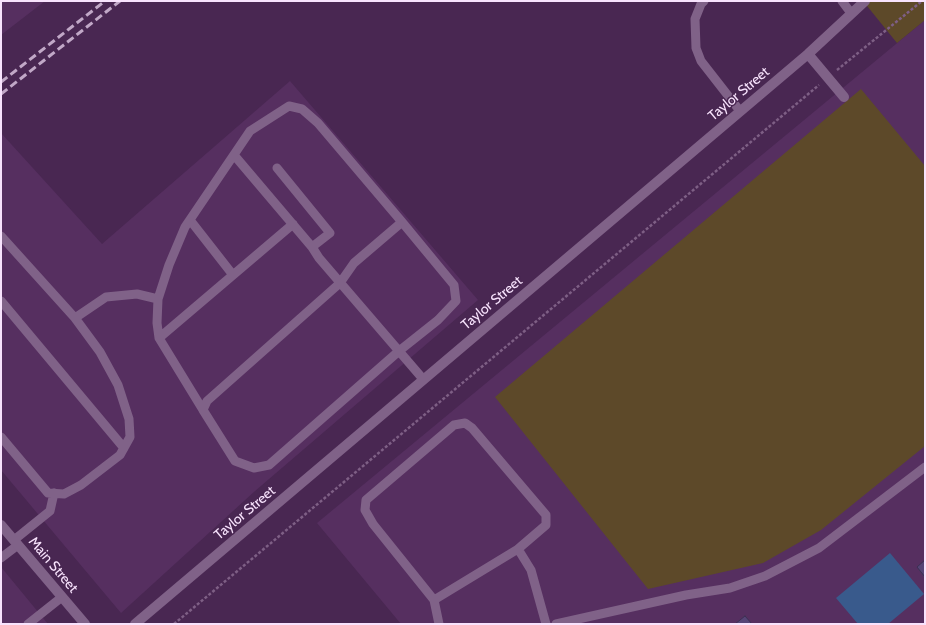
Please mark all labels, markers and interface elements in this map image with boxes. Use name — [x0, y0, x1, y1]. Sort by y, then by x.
street label: Taylor Street — [705, 64, 773, 124]
street label: Taylor Street — [458, 273, 526, 333]
street label: Taylor Street — [211, 483, 279, 543]
street label: Main Street — [25, 534, 81, 596]

